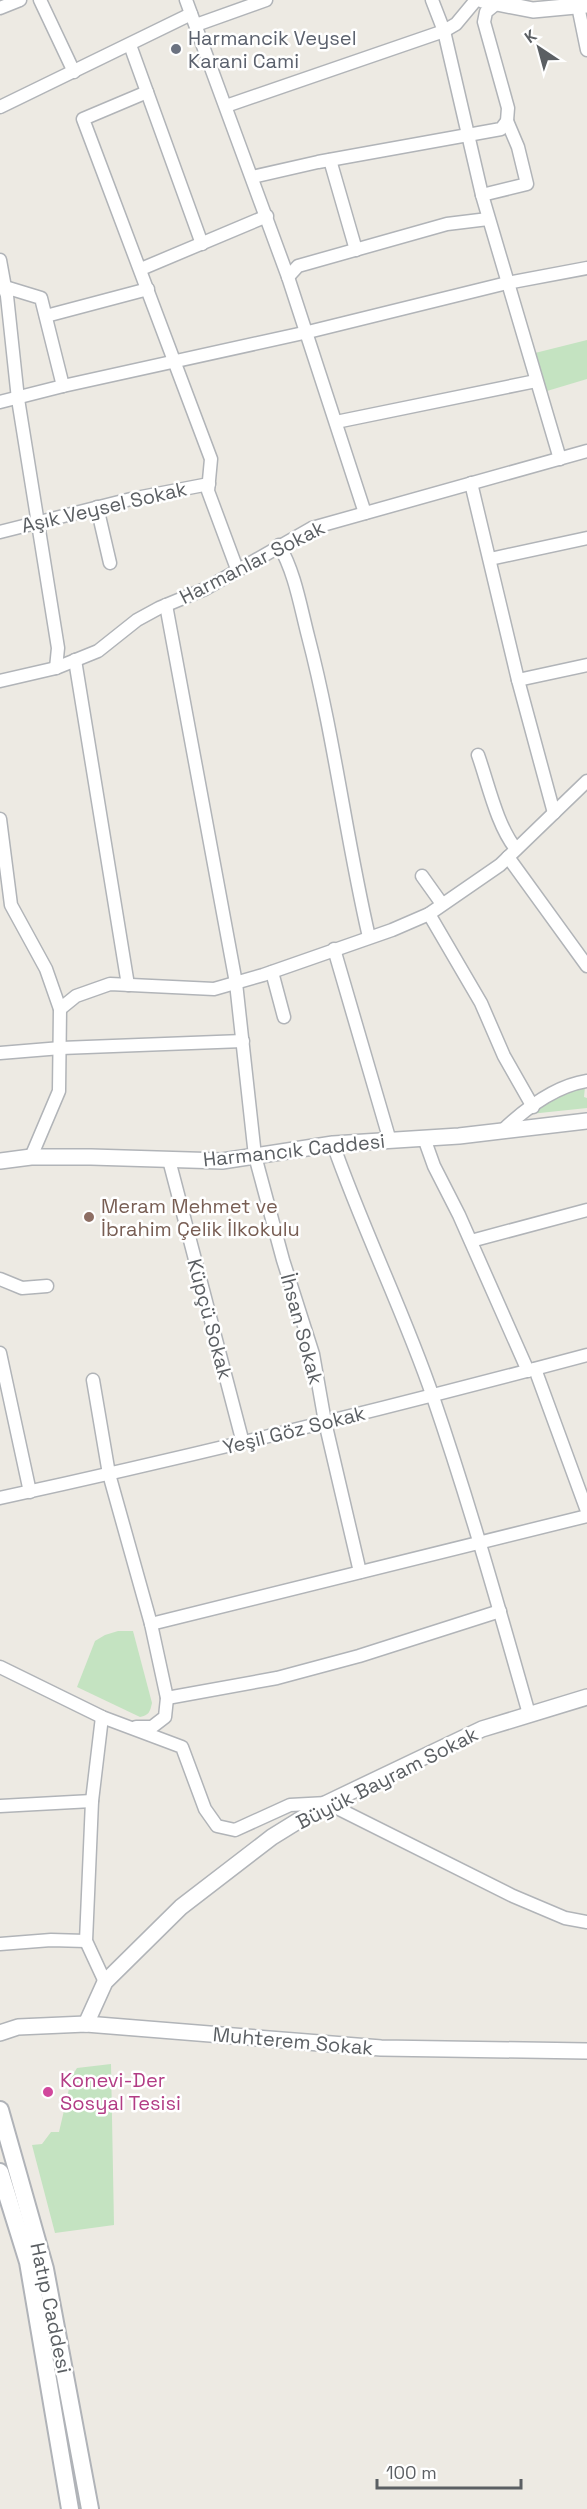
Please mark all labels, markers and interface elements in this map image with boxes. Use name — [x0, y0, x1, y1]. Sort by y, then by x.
north arrow — [509, 18, 569, 78]
place label: Harmancik Veysel Karani Cami — [188, 25, 357, 74]
text: K — [520, 25, 541, 48]
marker: Harmancik Veysel Karani Cami — [169, 42, 183, 56]
street label: Aşık Veysel Sokak — [19, 475, 190, 539]
street label: Harmanlar Sokak — [175, 514, 329, 610]
street label: Harmancık Caddesi — [202, 1128, 386, 1172]
place label: Meram Mehmet ve İbrahim Çelik İlkokulu — [101, 1193, 300, 1242]
marker: Meram Mehmet ve İbrahim Çelik İlkokulu — [82, 1210, 96, 1224]
street label: Küpçü Sokak — [181, 1256, 239, 1382]
street label: İhsan Sokak — [275, 1271, 329, 1388]
street label: Yeşil Göz Sokak — [220, 1400, 368, 1460]
street label: Büyük Bayram Sokak — [292, 1721, 483, 1835]
street label: Muhterem Sokak — [212, 2021, 375, 2061]
place label: Konevi-Der Sosyal Tesisi — [60, 2067, 181, 2116]
marker: Konevi-Der Sosyal Tesisi — [41, 2085, 55, 2099]
street label: Hatıp Caddesi — [24, 2240, 78, 2376]
scale bar — [377, 2452, 521, 2490]
text: 100 m — [386, 2461, 437, 2484]

